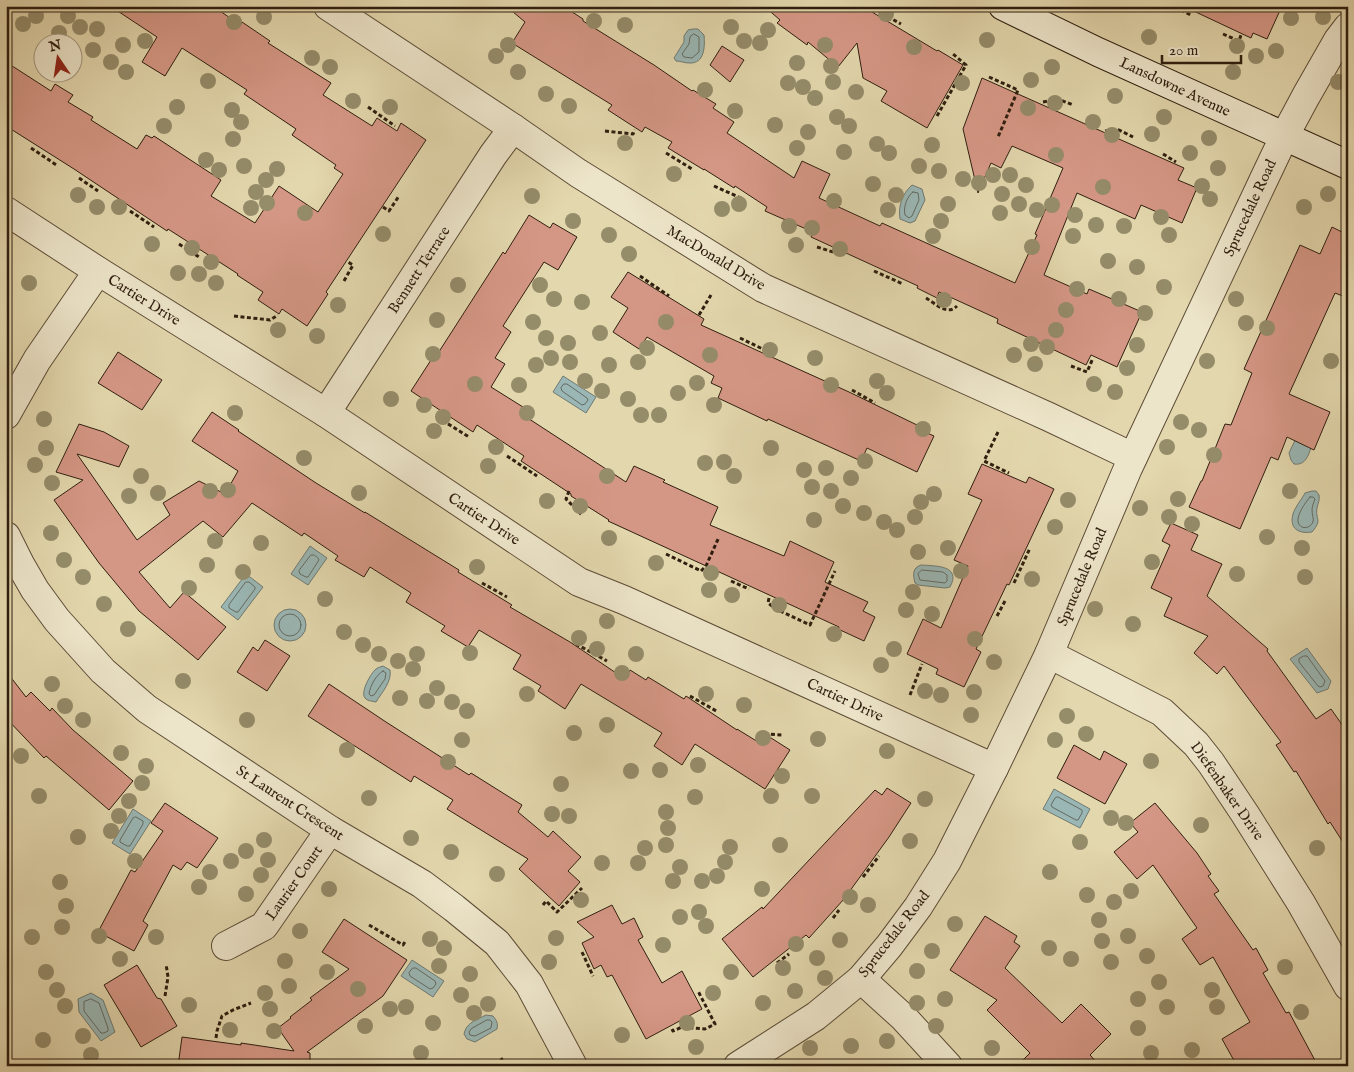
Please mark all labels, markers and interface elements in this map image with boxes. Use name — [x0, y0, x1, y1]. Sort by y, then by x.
north arrow — [32, 32, 82, 82]
scale bar — [1162, 32, 1240, 64]
text: N — [46, 36, 63, 57]
text: 20 m — [1169, 41, 1199, 60]
street label: Lansdowne Avenue — [1117, 53, 1234, 121]
street label: Sprucedale Road — [1219, 156, 1281, 260]
street label: MacDonald Drive — [663, 221, 769, 295]
street label: Bennett Terrace — [384, 223, 454, 317]
street label: Cartier Drive — [104, 270, 184, 330]
street label: Cartier Drive — [444, 489, 524, 549]
street label: Sprucedale Road — [1053, 524, 1112, 629]
street label: Cartier Drive — [804, 674, 886, 726]
street label: Diefenbaker Drive — [1186, 738, 1268, 844]
street label: St Laurent Crescent — [233, 761, 347, 845]
street label: Laurier Court — [261, 842, 327, 924]
street label: Sprucedale Road — [854, 886, 934, 981]

